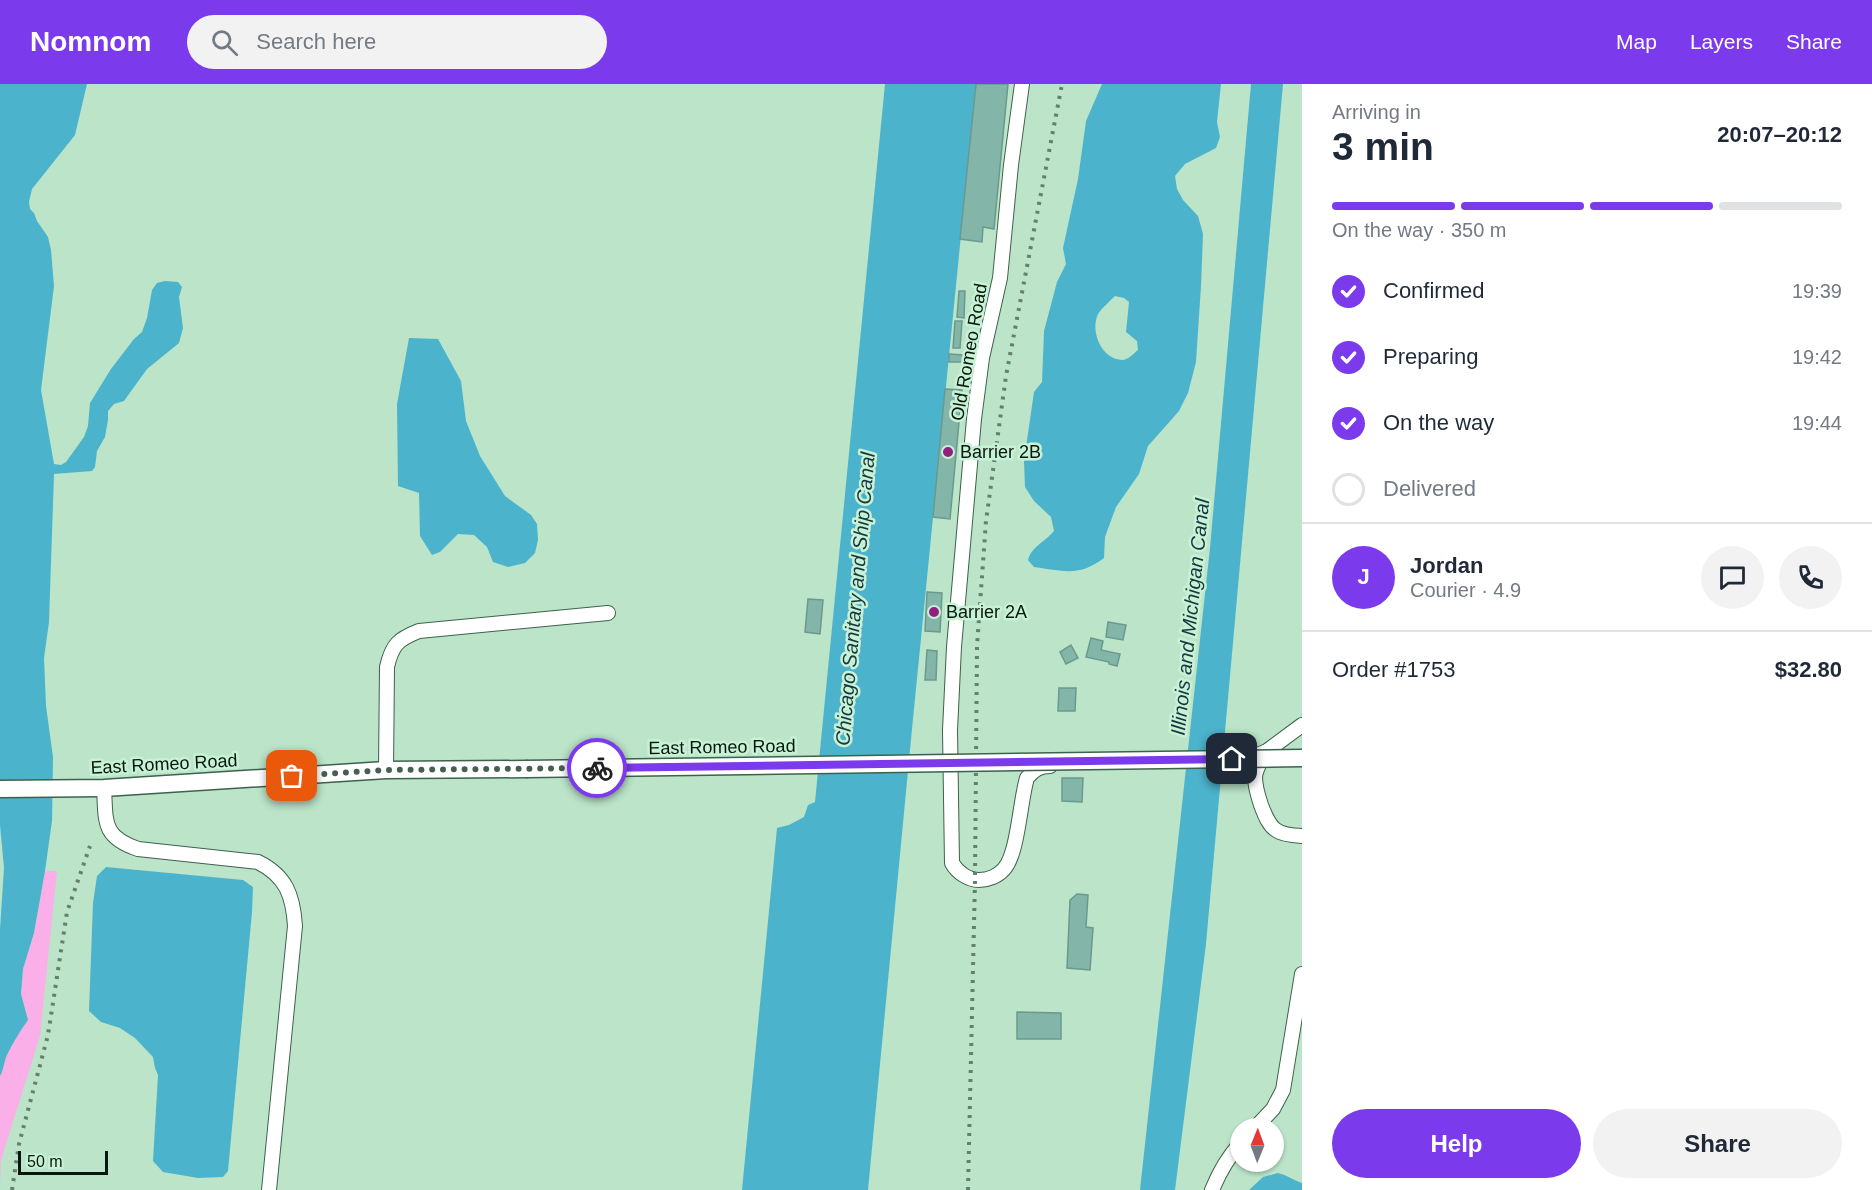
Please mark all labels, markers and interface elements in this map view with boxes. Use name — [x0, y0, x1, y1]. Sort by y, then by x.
search box — [187, 15, 607, 69]
text: Nomnom — [30, 26, 151, 57]
icon: search — [208, 26, 241, 59]
text: Search here — [256, 29, 376, 54]
text: Map — [1616, 30, 1657, 53]
text: Layers — [1690, 30, 1753, 53]
text: Share — [1786, 30, 1842, 53]
text: Arriving in — [1332, 101, 1421, 123]
text: 20:07–20:12 — [1717, 122, 1842, 147]
text: 3 min — [1332, 125, 1434, 168]
text: On the way · 350 m — [1332, 219, 1507, 241]
icon: check — [1332, 275, 1365, 308]
text: Confirmed — [1383, 278, 1484, 303]
text: 19:39 — [1792, 280, 1842, 302]
street label: Old Romeo Road — [947, 282, 991, 422]
icon: check — [1332, 341, 1365, 374]
text: Preparing — [1383, 344, 1478, 369]
text: 19:42 — [1792, 346, 1842, 368]
icon: check — [1332, 407, 1365, 440]
text: On the way — [1383, 410, 1494, 435]
text: 19:44 — [1792, 412, 1842, 434]
place label: Barrier 2B — [960, 442, 1041, 462]
marker: Barrier 2B — [941, 445, 955, 459]
water label: Chicago Sanitary and Ship Canal — [831, 451, 879, 747]
text: Delivered — [1383, 476, 1476, 501]
water label: Illinois and Michigan Canal — [1167, 497, 1213, 736]
button: chat — [1701, 546, 1764, 609]
button: phone — [1779, 546, 1842, 609]
text: Jordan — [1410, 553, 1483, 578]
text: J — [1357, 564, 1370, 589]
text: Courier · 4.9 — [1410, 579, 1521, 601]
place label: Barrier 2A — [946, 602, 1027, 622]
marker: Barrier 2A — [927, 605, 941, 619]
text: Order #1753 — [1332, 657, 1456, 682]
text: $32.80 — [1775, 657, 1842, 682]
pin — [1206, 733, 1257, 784]
street label: East Romeo Road — [648, 736, 796, 758]
courier — [567, 738, 627, 798]
icon: home — [1215, 742, 1248, 775]
street label: East Romeo Road — [90, 750, 238, 778]
pin — [266, 750, 317, 801]
icon: bike — [581, 752, 614, 785]
icon: bag — [275, 759, 308, 792]
button: Help — [1332, 1109, 1581, 1178]
button: Share — [1593, 1109, 1842, 1178]
north arrow — [1230, 1118, 1284, 1172]
map controls — [1230, 1118, 1284, 1172]
scale bar — [18, 1148, 108, 1176]
text: 50 m — [27, 1153, 63, 1170]

